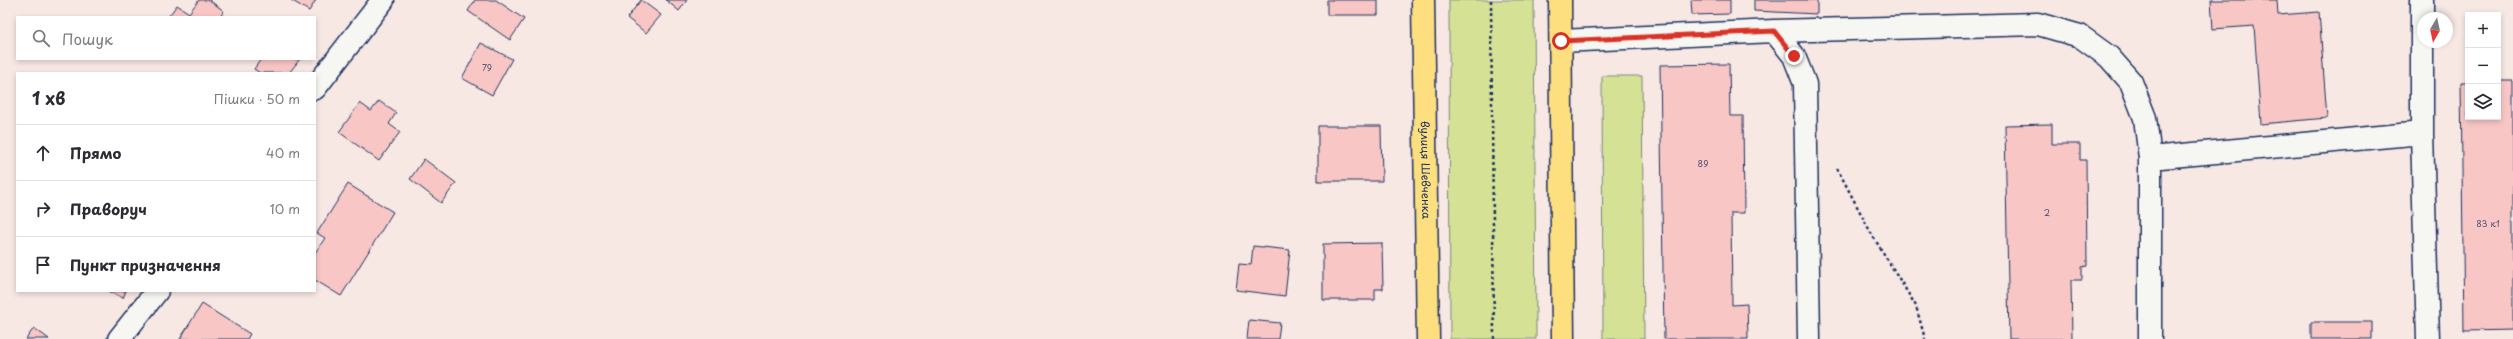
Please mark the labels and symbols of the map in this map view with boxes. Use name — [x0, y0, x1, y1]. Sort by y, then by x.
north arrow — [2417, 12, 2453, 48]
route start — [1552, 32, 1570, 50]
route end — [1785, 47, 1803, 65]
house number: 79 — [482, 60, 492, 74]
street label: вулиця Шевченка — [1417, 121, 1435, 219]
house number: 89 — [1698, 156, 1708, 170]
house number: 2 — [2044, 205, 2050, 219]
house number: 83 к1 — [2476, 216, 2500, 230]

